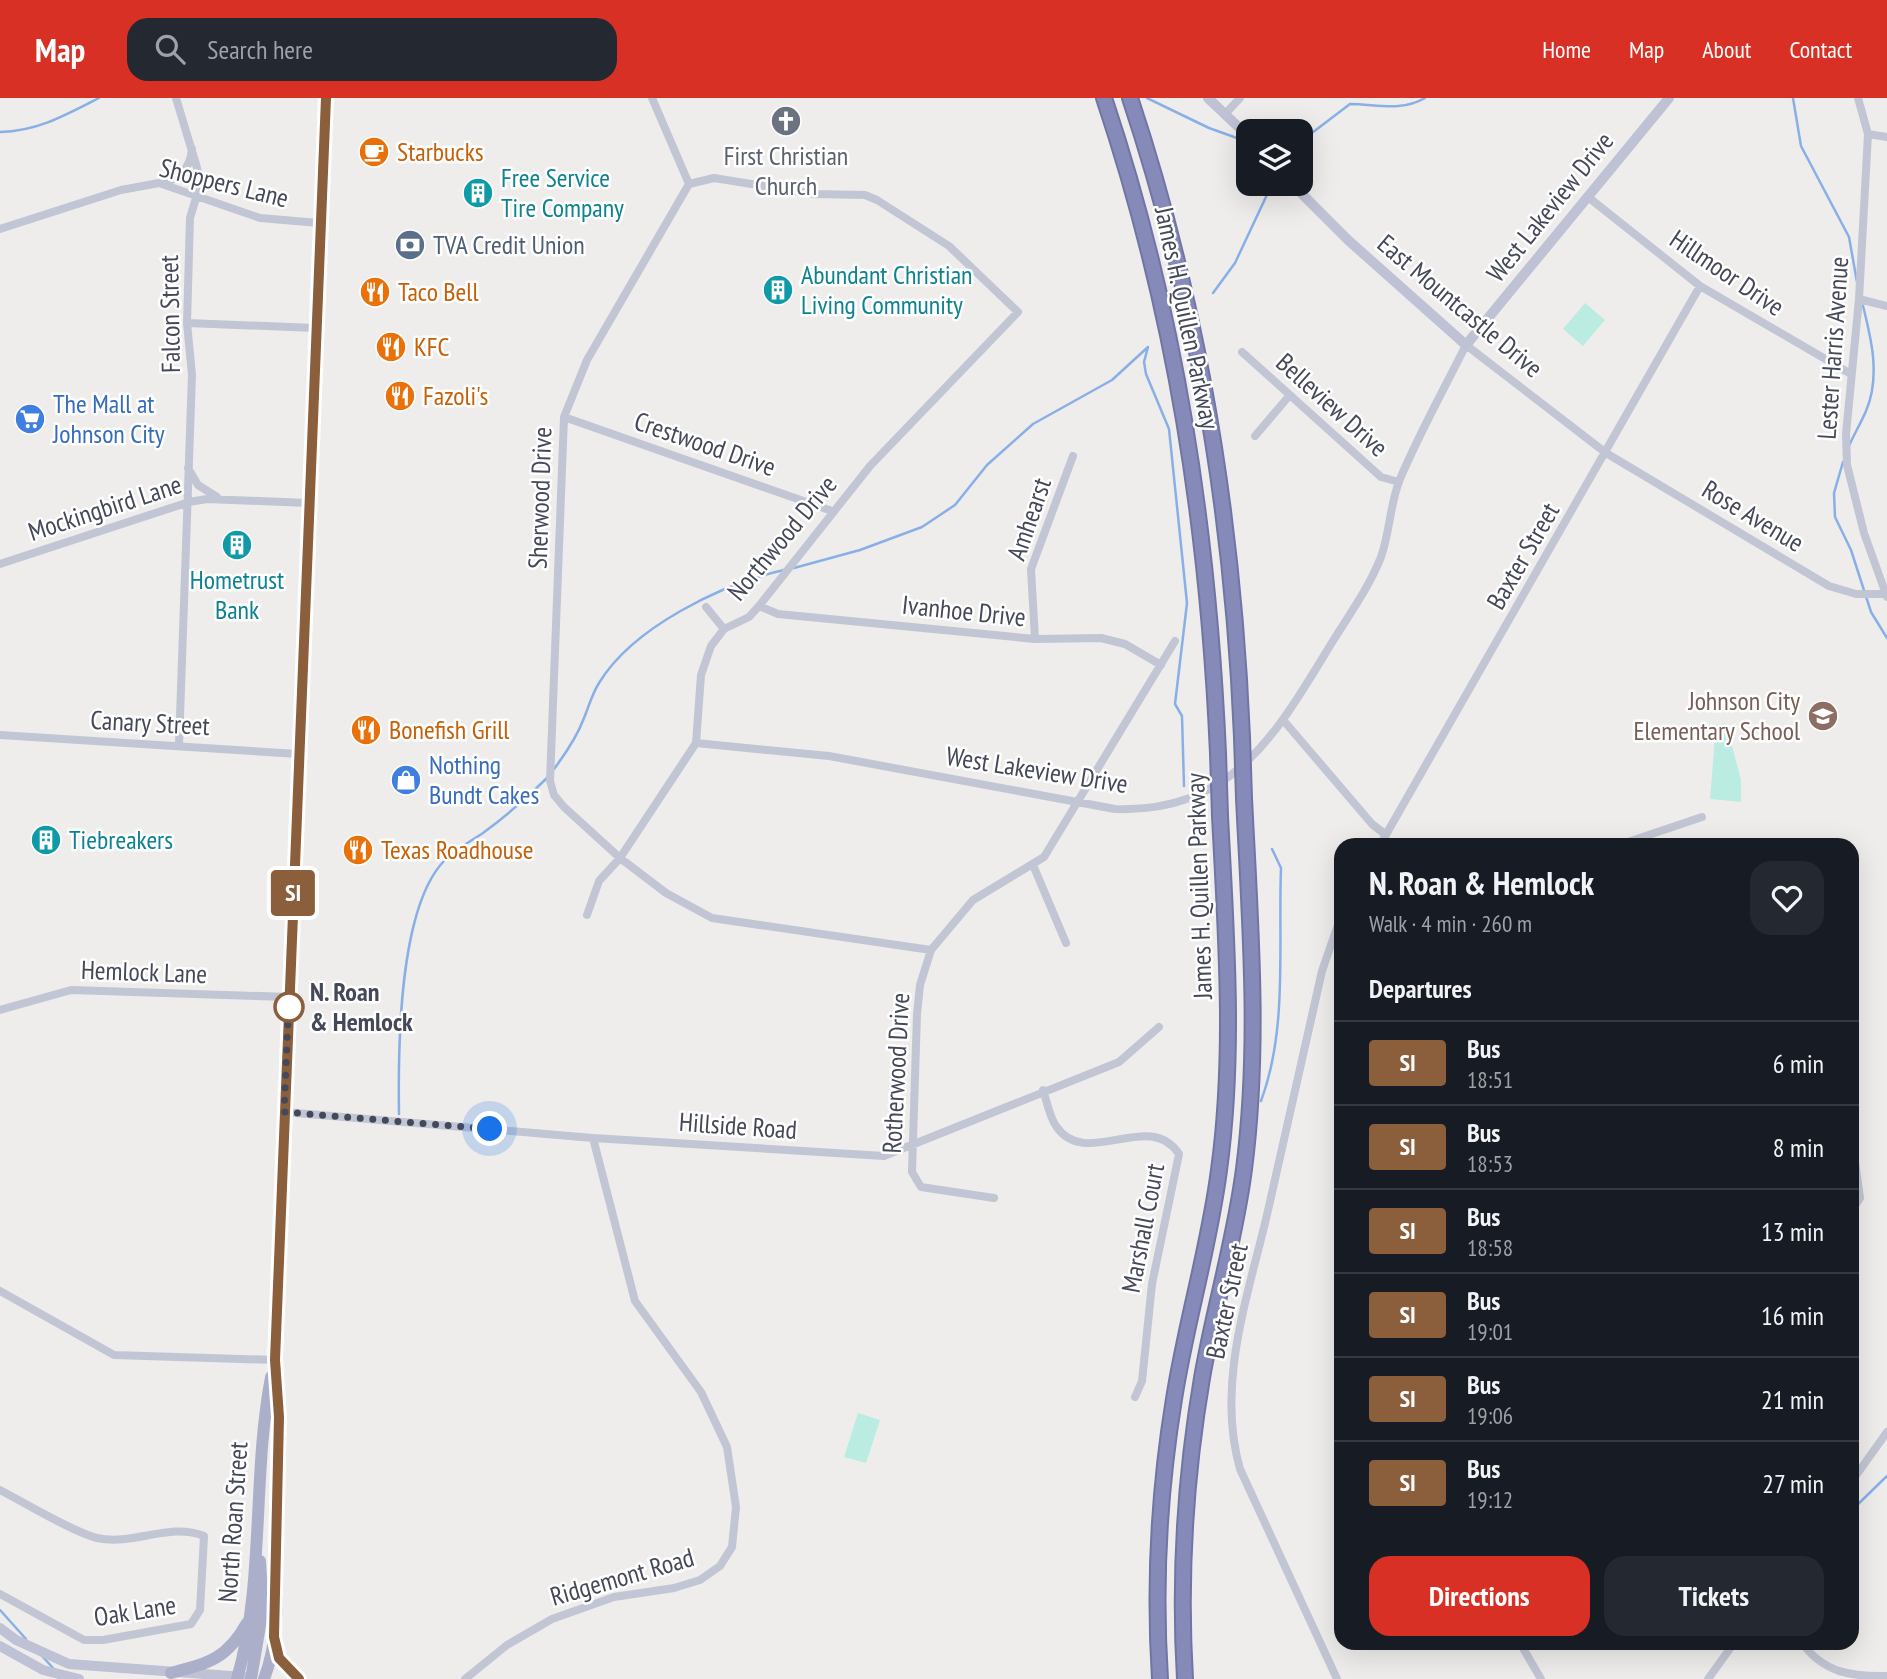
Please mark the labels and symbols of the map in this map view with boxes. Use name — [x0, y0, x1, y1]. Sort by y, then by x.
church icon: First Christian Church — [769, 104, 803, 138]
street label: West Lakeview Drive — [1479, 125, 1620, 288]
cafe icon: Starbucks — [357, 135, 391, 169]
place label: Starbucks — [397, 135, 484, 168]
place label: First Christian Church — [724, 139, 848, 202]
street label: Shoppers Lane — [156, 151, 292, 214]
place label: Free Service Tire Company — [501, 161, 624, 224]
building icon: Free Service Tire Company — [461, 176, 495, 210]
street label: James H. Quillen Parkway — [1148, 203, 1227, 432]
street label: Hillmoor Drive — [1664, 222, 1791, 323]
street label: East Mountcastle Drive — [1371, 227, 1550, 384]
bank icon: TVA Credit Union — [393, 228, 427, 262]
place label: TVA Credit Union — [433, 228, 585, 261]
street label: Falcon Street — [152, 255, 187, 373]
street label: Lester Harris Avenue — [1810, 255, 1855, 440]
place label: Abundant Christian Living Community — [801, 258, 973, 321]
building icon: Abundant Christian Living Community — [761, 273, 795, 307]
restaurant icon: Taco Bell — [358, 275, 392, 309]
place label: Taco Bell — [398, 275, 478, 308]
restaurant icon: KFC — [374, 330, 408, 364]
place label: KFC — [414, 330, 450, 363]
street label: Belleview Drive — [1270, 346, 1395, 463]
restaurant icon: Fazoli's — [383, 379, 417, 413]
place label: Fazoli's — [423, 379, 488, 412]
place label: The Mall at Johnson City — [52, 387, 165, 450]
supermarket icon: The Mall at Johnson City — [13, 402, 47, 436]
street label: Crestwood Drive — [630, 404, 780, 483]
street label: Sherwood Drive — [521, 426, 558, 570]
street label: Mockingbird Lane — [24, 467, 186, 548]
street label: Northwood Drive — [720, 468, 843, 607]
street label: Rose Avenue — [1696, 472, 1810, 559]
street label: Amhearst — [999, 473, 1058, 564]
street label: Baxter Street — [1479, 497, 1566, 615]
building icon: Hometrust Bank — [220, 528, 254, 562]
place label: Hometrust Bank — [190, 563, 284, 626]
street label: Ivanhoe Drive — [901, 588, 1027, 633]
place label: Johnson City Elementary School — [1633, 684, 1800, 747]
school or university icon: Johnson City Elementary School — [1806, 699, 1840, 733]
street label: Canary Street — [90, 703, 210, 742]
restaurant icon: Bonefish Grill — [349, 713, 383, 747]
place label: Bonefish Grill — [389, 713, 509, 746]
street label: West Lakeview Drive — [944, 739, 1130, 800]
place label: Nothing Bundt Cakes — [429, 748, 539, 811]
shop icon: Nothing Bundt Cakes — [389, 763, 423, 797]
street label: James H. Quillen Parkway — [1178, 772, 1219, 1001]
building icon: Tiebreakers — [29, 823, 63, 857]
place label: Tiebreakers — [69, 823, 173, 856]
restaurant icon: Texas Roadhouse — [341, 833, 375, 867]
place label: Texas Roadhouse — [381, 833, 533, 866]
line badge: SI — [262, 870, 324, 916]
street label: Hemlock Lane — [80, 953, 208, 990]
place label: N. Roan & Hemlock — [310, 975, 413, 1038]
marker: N. Roan & Hemlock — [274, 992, 304, 1022]
street label: Rotherwood Drive — [875, 992, 916, 1154]
street label: Hillside Road — [678, 1105, 798, 1146]
your location — [472, 1111, 507, 1146]
street label: Marshall Court — [1114, 1160, 1171, 1295]
street label: Baxter Street — [1198, 1240, 1255, 1362]
street label: North Roan Street — [210, 1441, 255, 1603]
street label: Ridgemont Road — [546, 1540, 698, 1613]
street label: Oak Lane — [92, 1588, 178, 1633]

